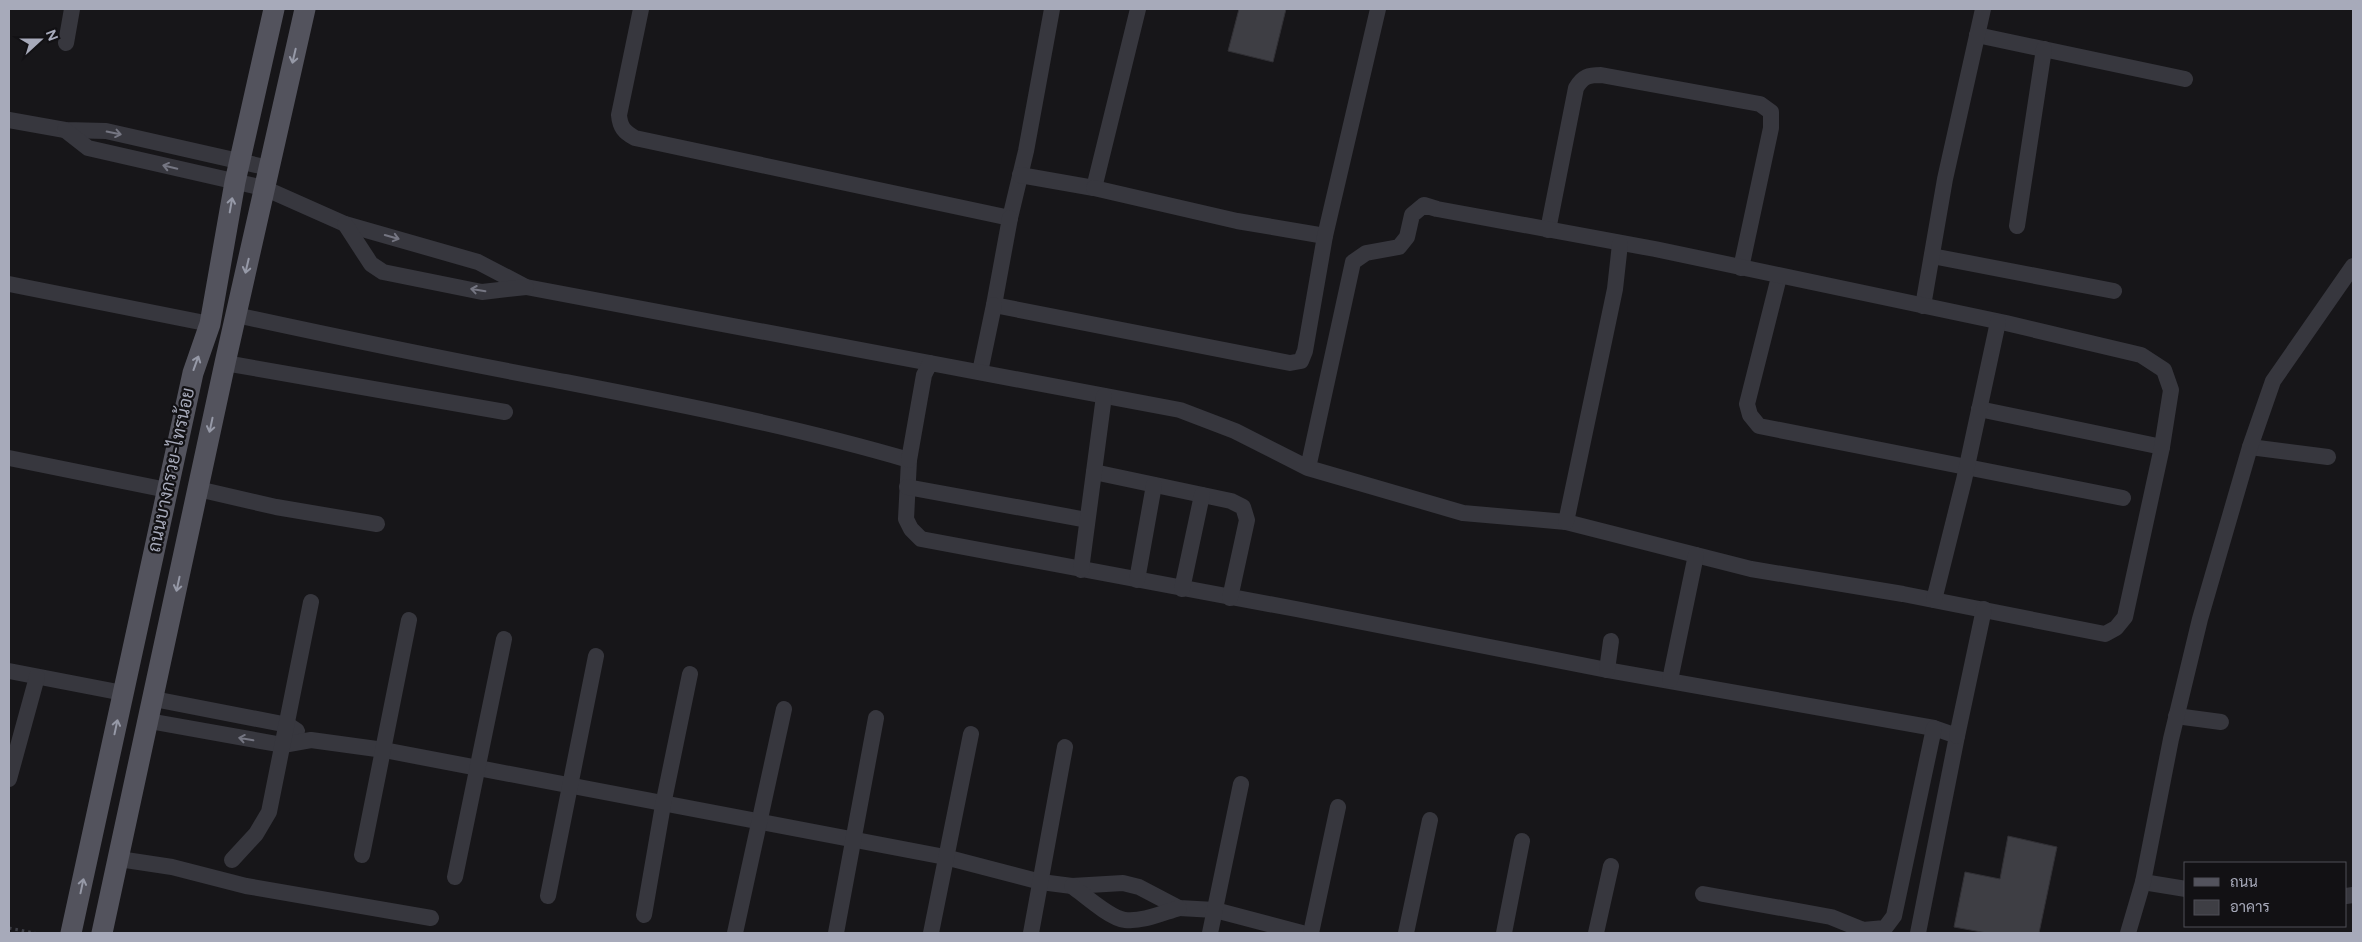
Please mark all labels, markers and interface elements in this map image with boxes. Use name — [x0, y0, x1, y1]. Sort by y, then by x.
north arrow — [15, 15, 65, 65]
text: N — [42, 27, 62, 44]
one-way arrow — [289, 48, 298, 64]
one-way arrow — [105, 129, 121, 138]
one-way arrow — [162, 162, 178, 171]
one-way arrow — [226, 197, 236, 213]
one-way arrow — [384, 233, 400, 243]
one-way arrow — [242, 258, 251, 274]
one-way arrow — [470, 285, 486, 295]
one-way arrow — [192, 356, 201, 371]
street label: ถนนบางกรวย-ไทรน้อย — [141, 385, 199, 554]
one-way arrow — [206, 416, 216, 432]
one-way arrow — [173, 575, 182, 591]
one-way arrow — [112, 719, 121, 735]
one-way arrow — [239, 733, 255, 743]
legend — [2184, 862, 2347, 927]
text: ถนน — [2230, 873, 2258, 891]
one-way arrow — [77, 878, 87, 894]
text: อาคาร — [2230, 898, 2270, 916]

